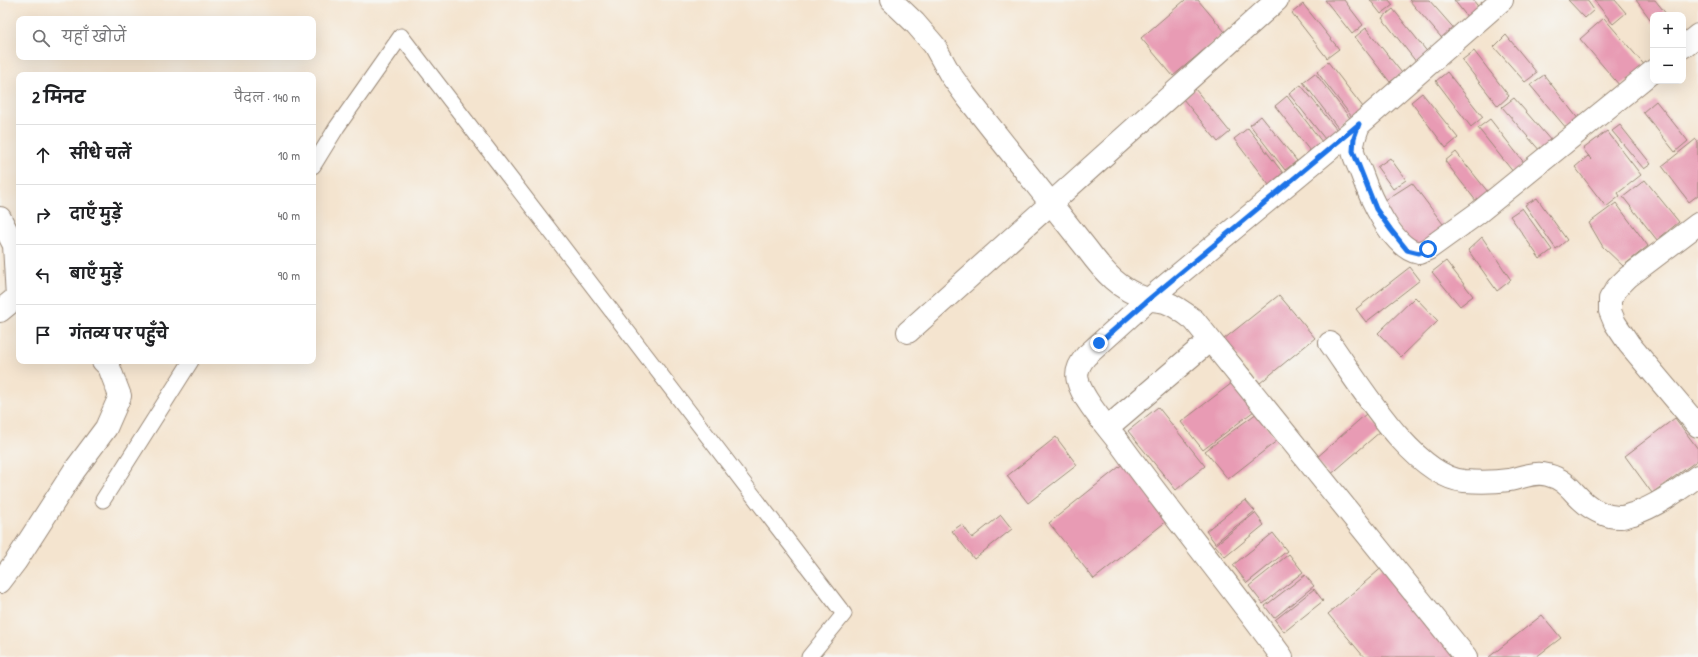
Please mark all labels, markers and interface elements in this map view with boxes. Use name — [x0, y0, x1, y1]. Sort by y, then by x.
map controls — [1650, 12, 1686, 84]
button: + — [1650, 12, 1686, 48]
search box — [16, 16, 316, 60]
text: यहाँ खोजें — [62, 26, 126, 47]
icon: search — [30, 27, 52, 49]
button: − — [1650, 48, 1686, 84]
text: 2 मिनट — [32, 85, 85, 108]
text: पैदल · 140 m — [234, 88, 300, 106]
text: सीधे चलें — [70, 143, 131, 164]
icon: ahead — [32, 144, 54, 166]
text: 10 m — [278, 146, 300, 164]
text: दाएँ मुड़ें — [70, 203, 122, 224]
icon: right — [32, 204, 54, 226]
text: 40 m — [277, 206, 300, 224]
route start — [1419, 240, 1437, 258]
text: बाएँ मुड़ें — [70, 263, 122, 284]
icon: left — [32, 264, 54, 286]
text: 90 m — [278, 266, 300, 284]
text: गंतव्य पर पहुँचे — [70, 323, 168, 344]
icon: arrive — [32, 324, 54, 346]
route end — [1090, 334, 1108, 352]

